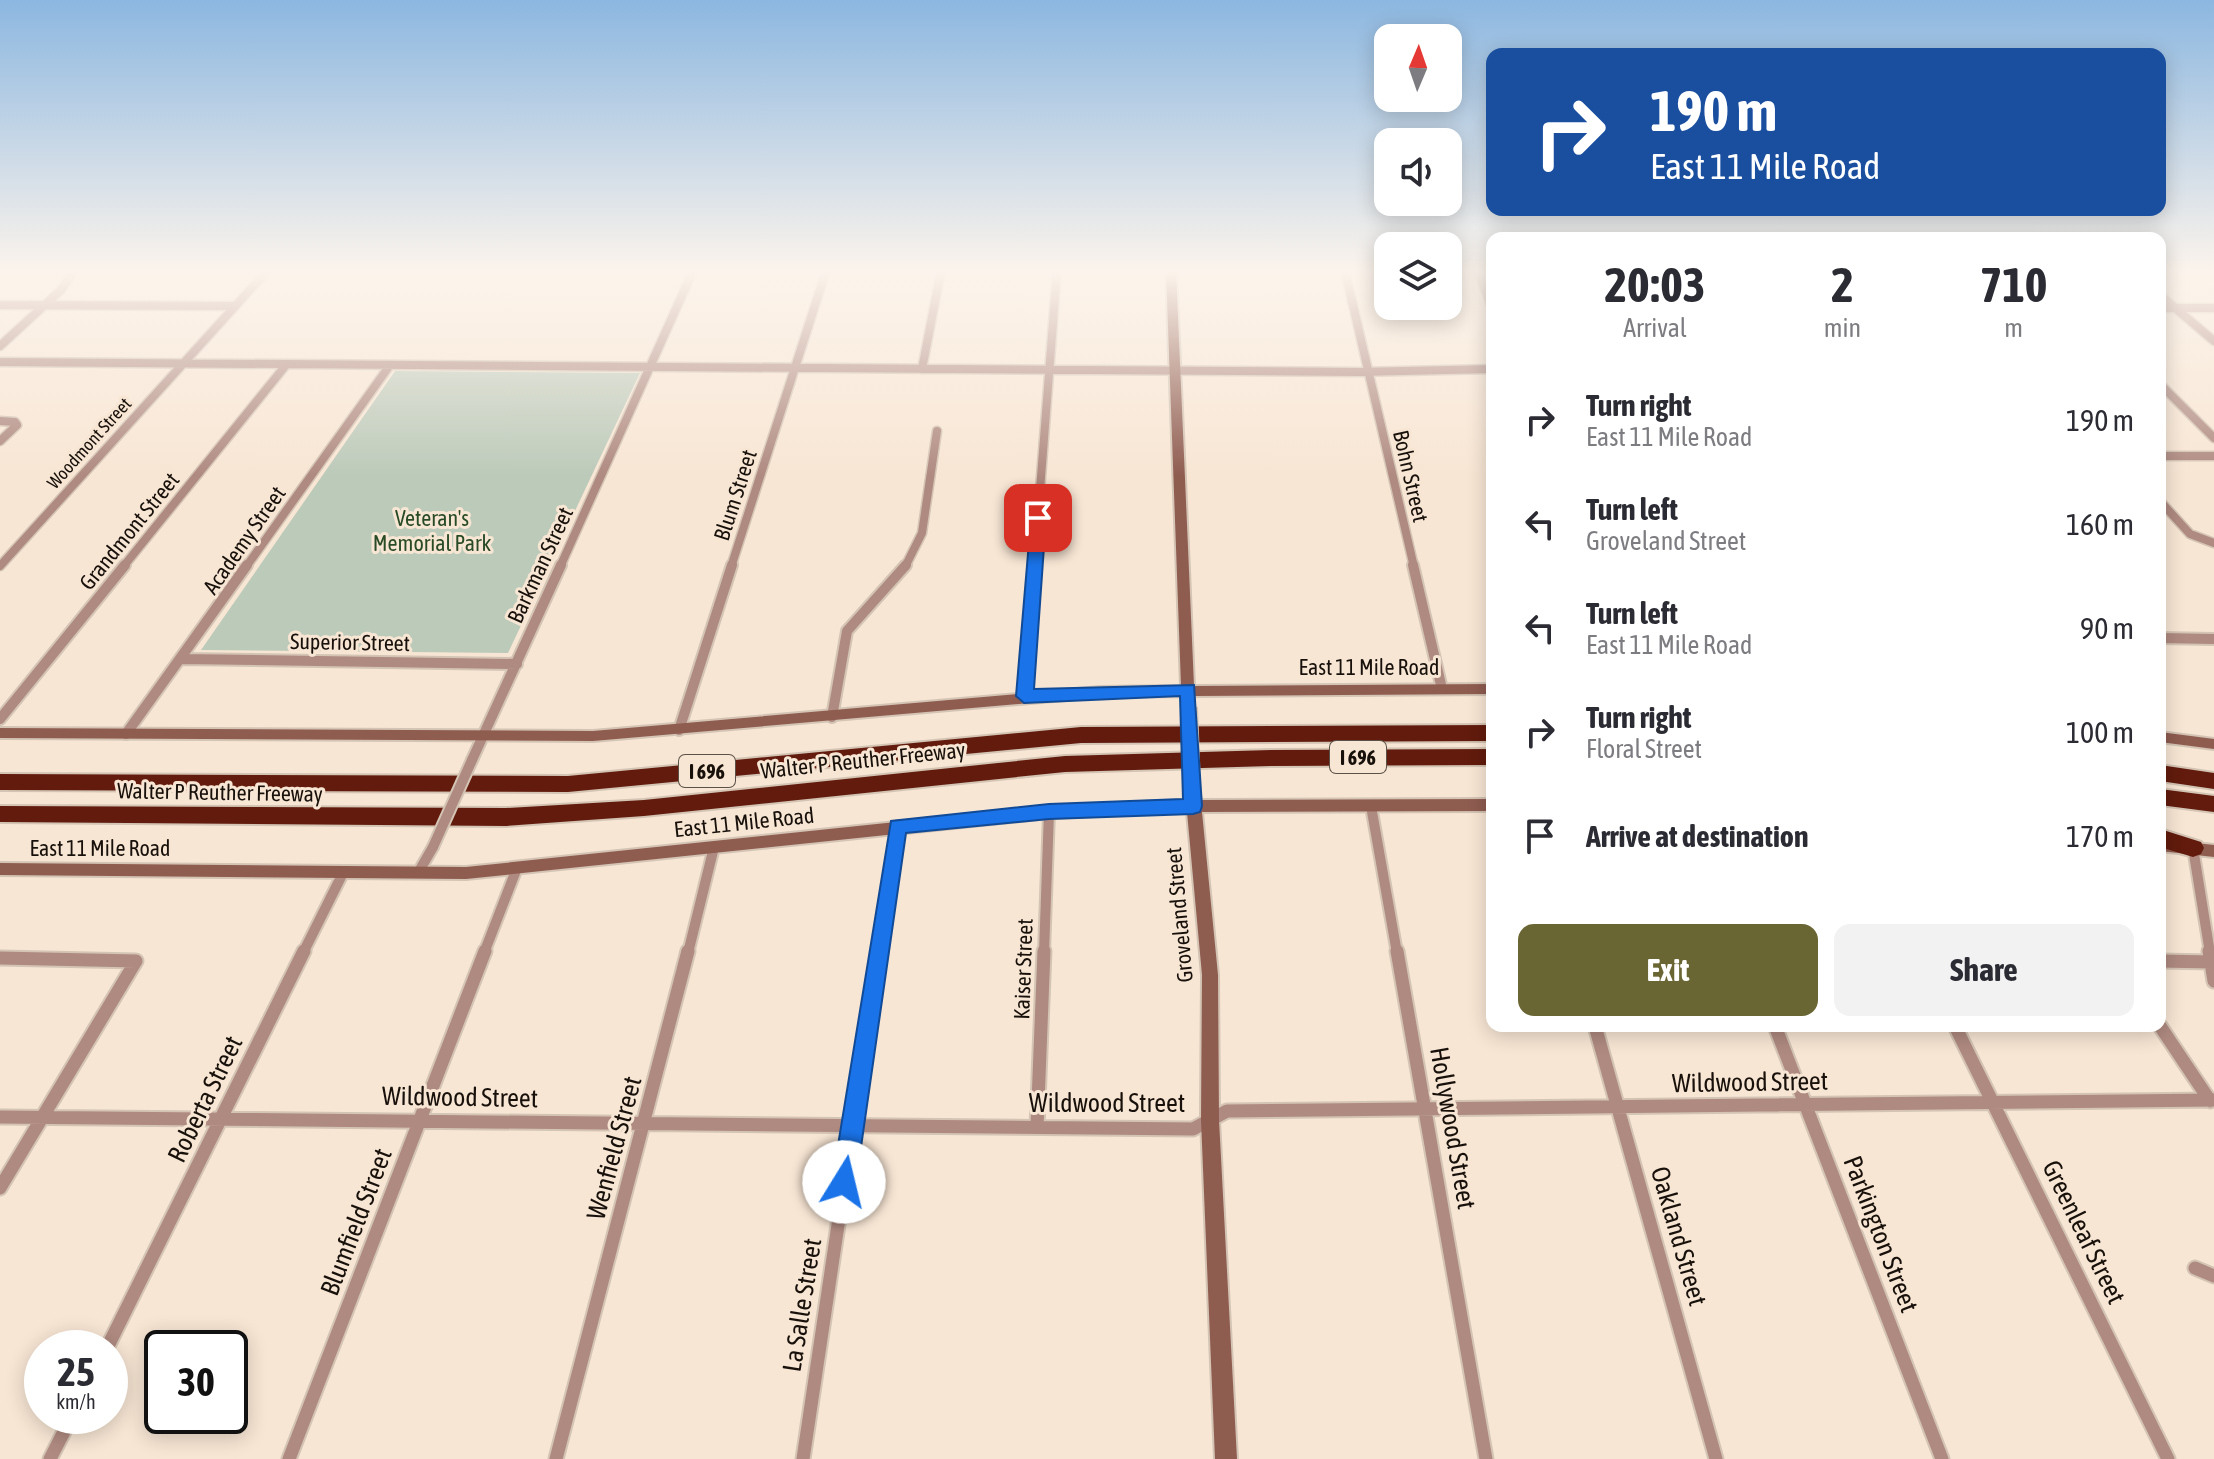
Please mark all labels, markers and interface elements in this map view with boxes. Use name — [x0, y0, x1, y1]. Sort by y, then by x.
north arrow — [1374, 24, 1462, 112]
map controls — [1374, 24, 1462, 320]
text: 190 m — [1650, 79, 1777, 143]
icon: right — [1518, 80, 1622, 184]
button: sound — [1374, 128, 1462, 216]
text: East 11 Mile Road — [1650, 145, 1880, 187]
button: layers — [1374, 232, 1462, 320]
text: 20:03 — [1605, 257, 1705, 312]
text: 2 — [1831, 257, 1854, 312]
text: 710 — [1980, 257, 2047, 312]
text: Arrival — [1623, 313, 1687, 343]
text: min — [1824, 313, 1861, 343]
text: m — [2004, 313, 2023, 343]
text: Turn right — [1586, 388, 1692, 422]
street label: Woodmont Street — [43, 393, 135, 493]
icon: right — [1518, 398, 1562, 442]
text: 190 m — [2066, 403, 2134, 437]
text: East 11 Mile Road — [1586, 422, 1752, 452]
street label: Bohn Street — [1388, 428, 1434, 524]
street label: Blum Street — [708, 446, 762, 544]
street label: Grandmont Street — [74, 467, 184, 595]
street label: Academy Street — [197, 481, 291, 599]
pin — [1004, 484, 1072, 552]
text: Turn left — [1586, 492, 1678, 526]
icon: arrive — [1016, 496, 1060, 540]
icon: left — [1518, 502, 1562, 546]
street label: Barkman Street — [502, 503, 578, 627]
park label: Veteran's Memorial Park — [373, 505, 491, 556]
text: 160 m — [2066, 507, 2134, 541]
text: Groveland Street — [1586, 526, 1746, 556]
text: Turn left — [1586, 596, 1678, 630]
icon: left — [1518, 606, 1562, 650]
text: 90 m — [2080, 611, 2134, 645]
street label: Superior Street — [290, 628, 410, 656]
text: East 11 Mile Road — [1586, 630, 1752, 660]
street label: East 11 Mile Road — [1299, 654, 1439, 680]
text: Turn right — [1586, 700, 1692, 734]
icon: right — [1518, 710, 1562, 754]
text: 100 m — [2066, 715, 2134, 749]
text: Floral Street — [1586, 734, 1702, 764]
street label: Walter P Reuther Freeway — [759, 736, 967, 784]
road number: I 696 — [1330, 741, 1386, 773]
road number: I 696 — [679, 755, 735, 787]
street label: Walter P Reuther Freeway — [117, 777, 323, 807]
street label: East 11 Mile Road — [673, 802, 815, 842]
icon: arrive — [1518, 814, 1562, 858]
text: Arrive at destination — [1586, 819, 1808, 853]
text: 170 m — [2066, 819, 2134, 853]
street label: East 11 Mile Road — [30, 835, 170, 861]
street label: Groveland Street — [1160, 846, 1198, 984]
street label: Kaiser Street — [1008, 918, 1038, 1020]
button: Exit — [1518, 924, 1818, 1016]
button: Share — [1834, 924, 2134, 1016]
street label: Roberta Street — [161, 1031, 249, 1167]
street label: Hollywood Street — [1424, 1045, 1482, 1211]
street label: Wildwood Street — [1672, 1066, 1828, 1098]
street label: Wenfield Street — [580, 1073, 648, 1223]
street label: Wildwood Street — [382, 1081, 538, 1113]
street label: Wildwood Street — [1029, 1088, 1185, 1118]
position arrow — [802, 1140, 886, 1224]
street label: Blumfield Street — [314, 1144, 398, 1300]
street label: Parkington Street — [1837, 1152, 1925, 1316]
street label: Greenleaf Street — [2036, 1155, 2132, 1309]
street label: Oakland Street — [1645, 1163, 1713, 1309]
street label: La Salle Street — [777, 1236, 827, 1374]
speed limit sign: 30 — [144, 1330, 248, 1434]
text: 25 — [57, 1349, 95, 1394]
text: km/h — [56, 1390, 96, 1413]

